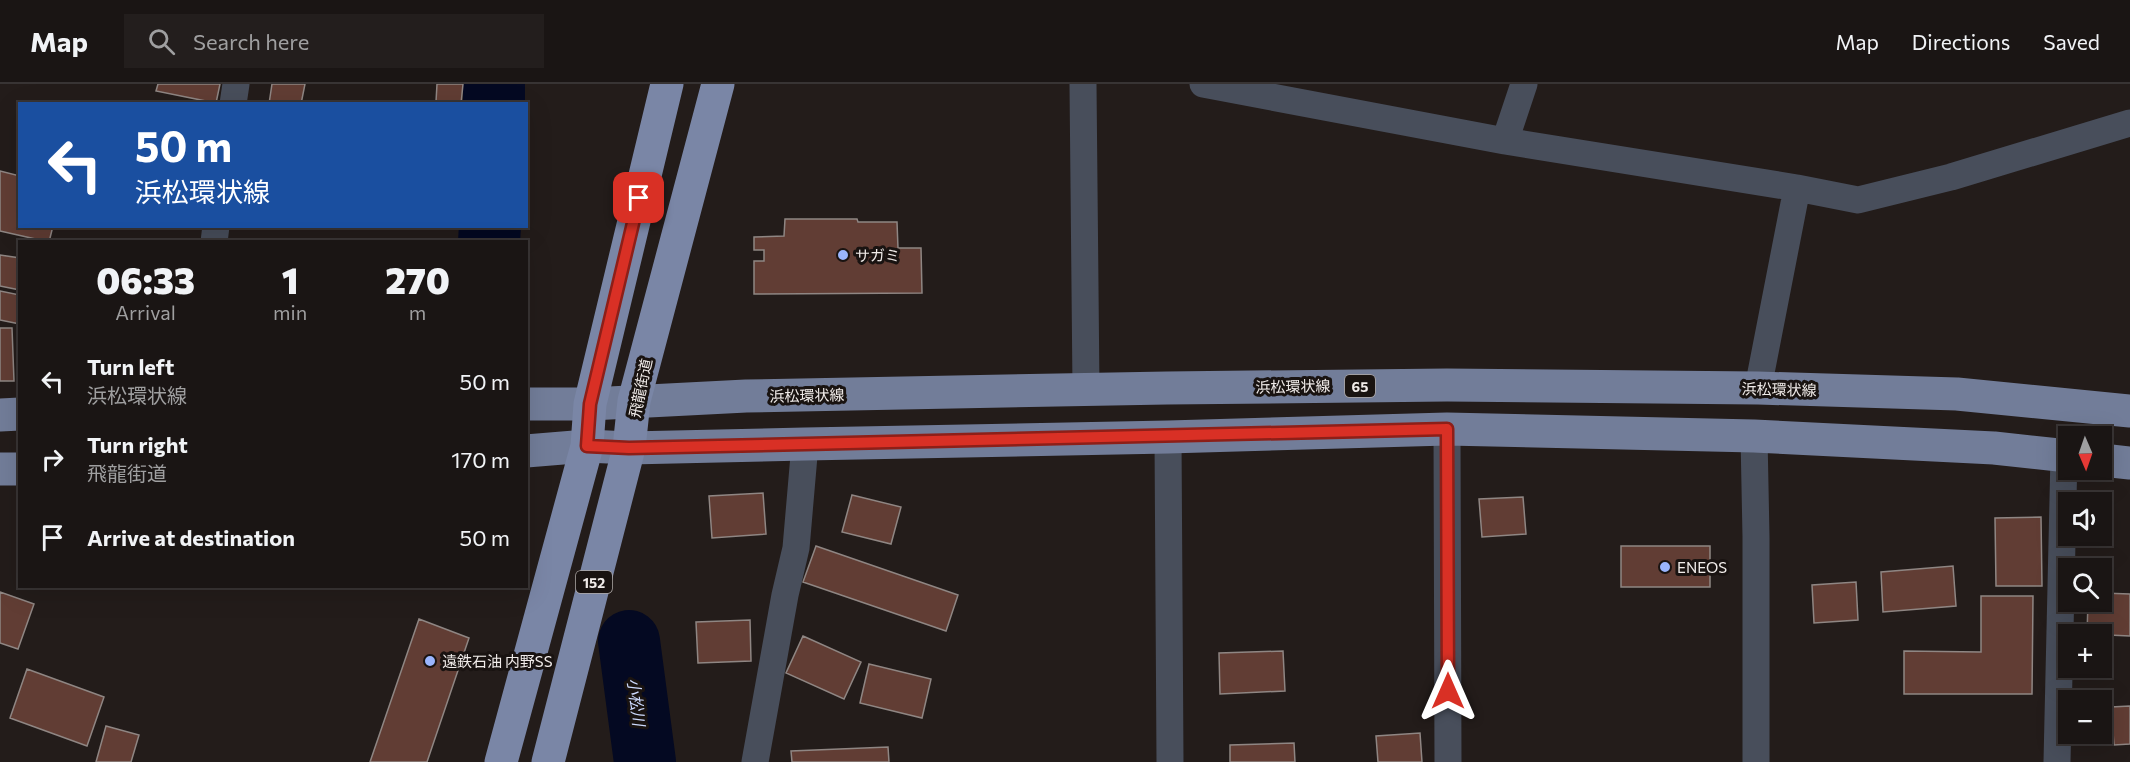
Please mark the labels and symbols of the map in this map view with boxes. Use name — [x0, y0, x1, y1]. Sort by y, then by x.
pin — [613, 172, 664, 223]
place label: サガミ — [855, 246, 900, 264]
marker: サガミ — [836, 248, 850, 262]
street label: 飛龍街道 — [625, 357, 655, 419]
road number: 65 — [1345, 375, 1375, 397]
street label: 浜松環状線 — [1255, 376, 1331, 396]
street label: 浜松環状線 — [1741, 379, 1817, 399]
street label: 浜松環状線 — [769, 385, 845, 405]
north arrow — [2058, 426, 2112, 480]
place label: ENEOS — [1677, 558, 1727, 576]
marker: ENEOS — [1658, 560, 1672, 574]
road number: 152 — [576, 571, 612, 593]
place label: 遠鉄石油 内野SS — [442, 652, 553, 670]
marker: 遠鉄石油 内野SS — [423, 654, 437, 668]
position arrow — [1416, 659, 1480, 723]
water label: 小松川 — [625, 677, 650, 729]

